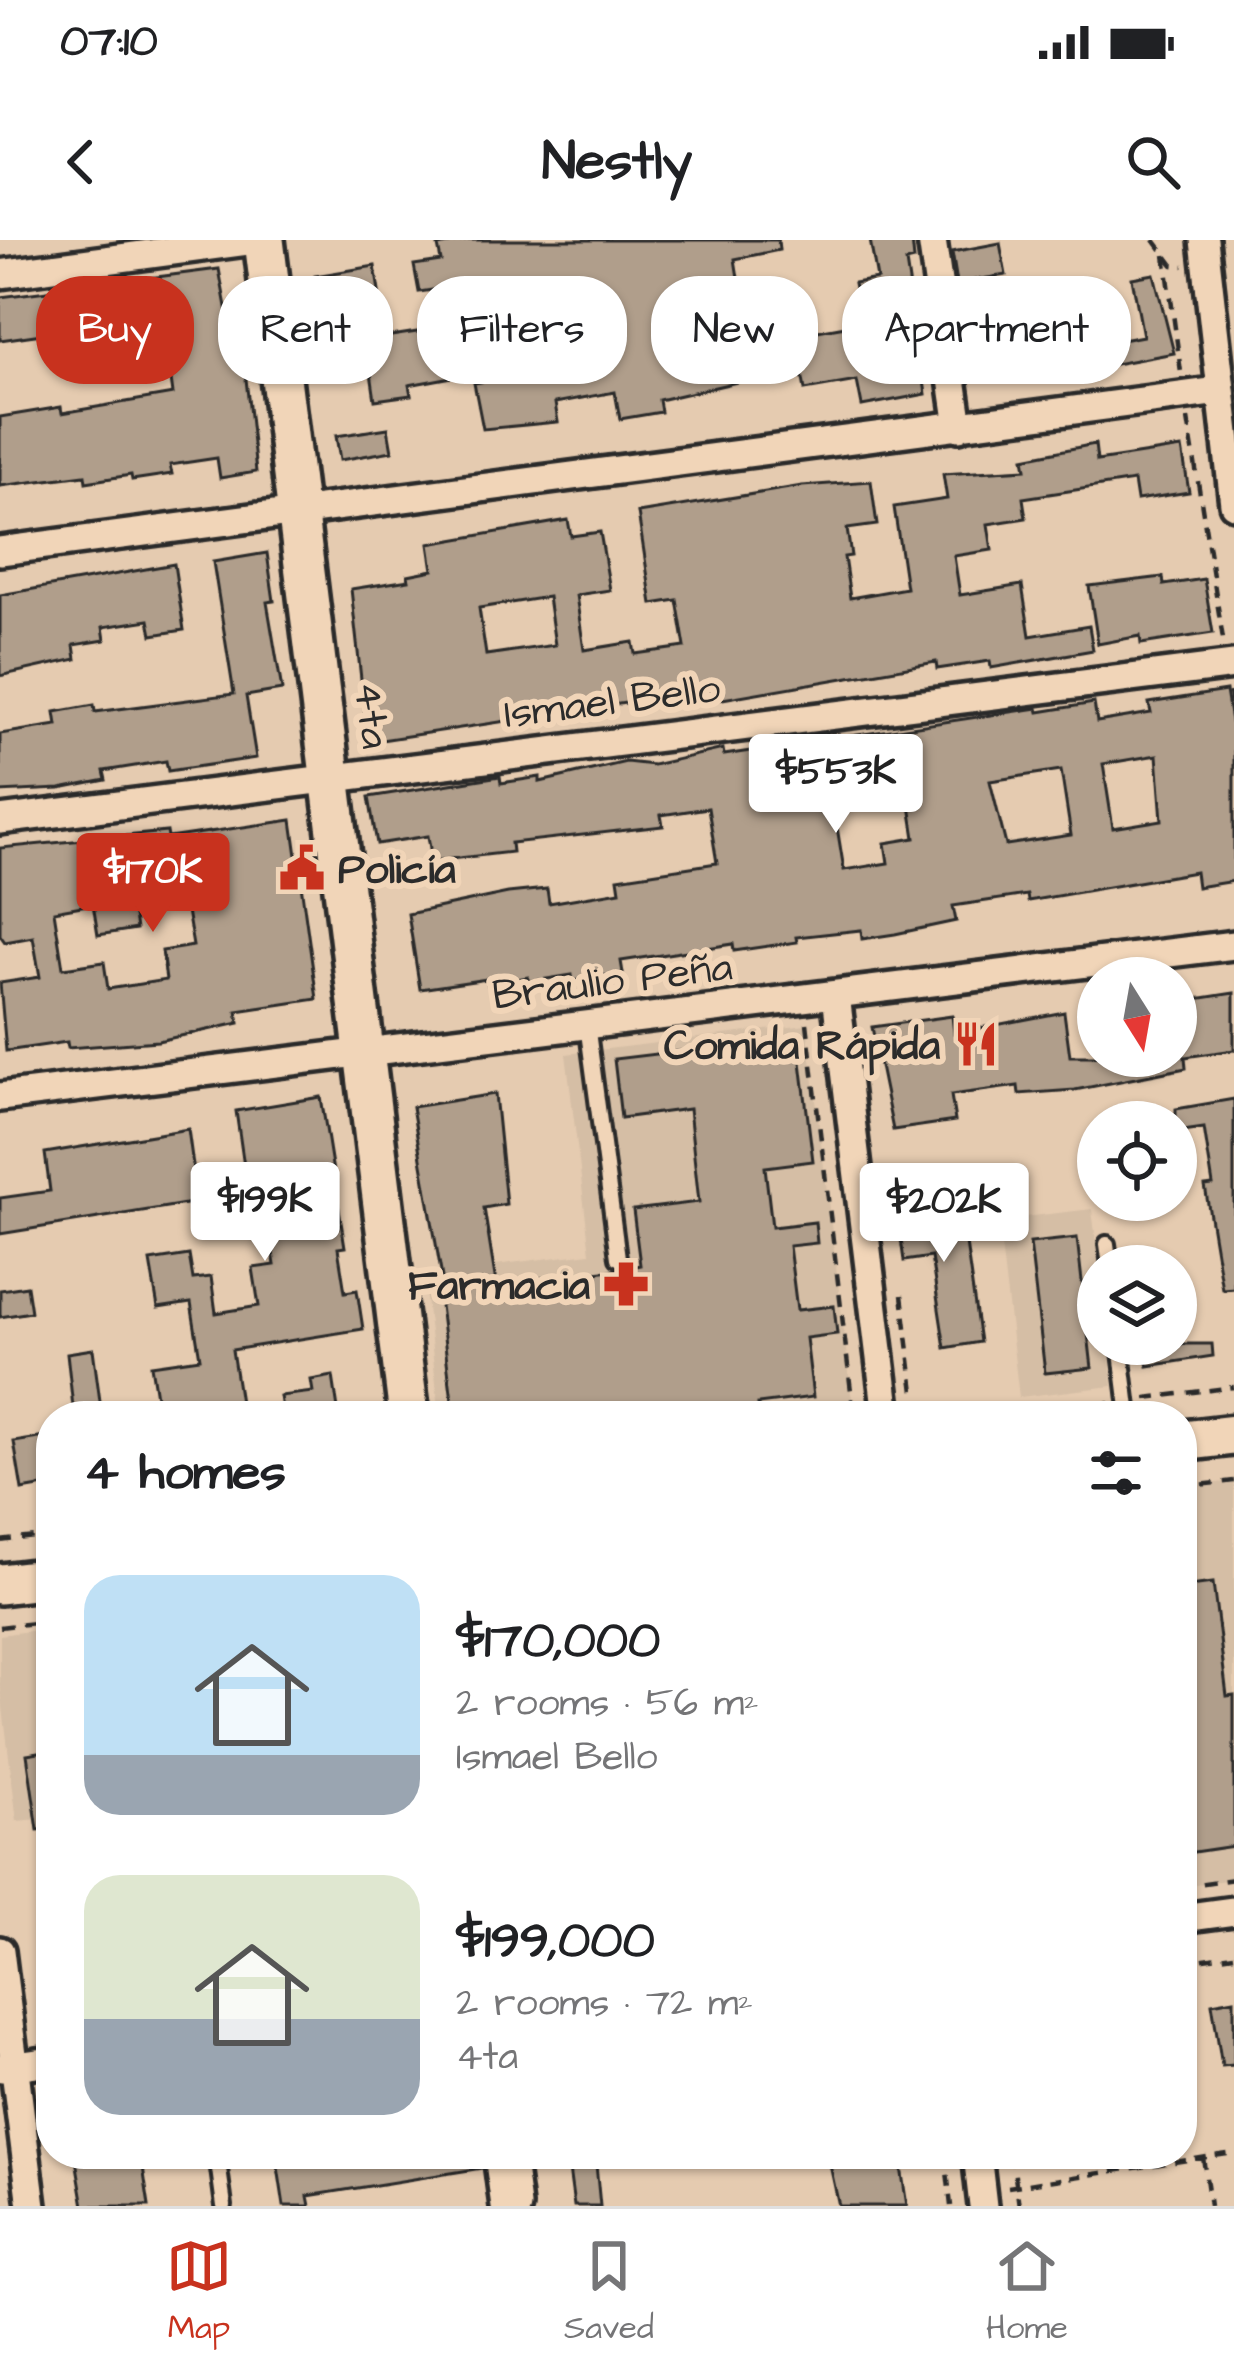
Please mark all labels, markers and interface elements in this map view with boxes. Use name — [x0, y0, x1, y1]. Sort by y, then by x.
text: 07:10 — [60, 11, 158, 73]
text: Nestly — [542, 125, 692, 200]
icon: back — [48, 129, 114, 195]
icon: search — [1120, 129, 1186, 195]
chip: Buy — [36, 276, 194, 384]
chip: Rent — [218, 276, 393, 384]
chip: Filters — [417, 276, 627, 384]
chip: New — [651, 276, 818, 384]
chip: Apartment — [842, 276, 1131, 384]
street label: Ismael Bello — [501, 660, 724, 744]
street label: 4ta — [338, 679, 404, 752]
pin: $553K — [752, 734, 920, 836]
text: $553K — [776, 746, 896, 800]
pin: $170K — [69, 833, 237, 935]
place label: Policía — [338, 842, 456, 900]
public building icon: Policía — [277, 843, 327, 893]
text: $170K — [104, 845, 202, 899]
street label: Braulio Peña — [489, 939, 736, 1025]
north arrow — [1077, 957, 1197, 1077]
map controls — [1077, 957, 1197, 1365]
place label: Comida Rápida — [664, 1018, 941, 1076]
restaurant icon: Comida Rápida — [951, 1019, 1001, 1069]
button: locate — [1077, 1101, 1197, 1221]
pin: $199K — [181, 1162, 349, 1264]
pin: $202K — [860, 1163, 1028, 1265]
text: $199K — [218, 1174, 312, 1228]
text: $202K — [887, 1175, 1001, 1229]
button: layers — [1077, 1245, 1197, 1365]
place label: Farmacia — [408, 1258, 591, 1316]
pharmacy icon: Farmacia — [601, 1259, 651, 1309]
text: 4 homes — [84, 1438, 286, 1509]
icon: filters — [1083, 1440, 1149, 1506]
text: $170,000 — [456, 1606, 660, 1677]
icon: home — [180, 1623, 324, 1767]
text: 2 rooms · 56 m² — [456, 1677, 759, 1731]
text: Ismael Bello — [456, 1731, 658, 1785]
text: $199,000 — [456, 1906, 655, 1977]
icon: home — [180, 1923, 324, 2067]
text: 2 rooms · 72 m² — [456, 1977, 753, 2031]
text: 4ta — [456, 2031, 518, 2085]
tab: Map — [166, 2233, 232, 2351]
tab: Saved — [564, 2233, 654, 2351]
tab: Home — [986, 2233, 1068, 2351]

